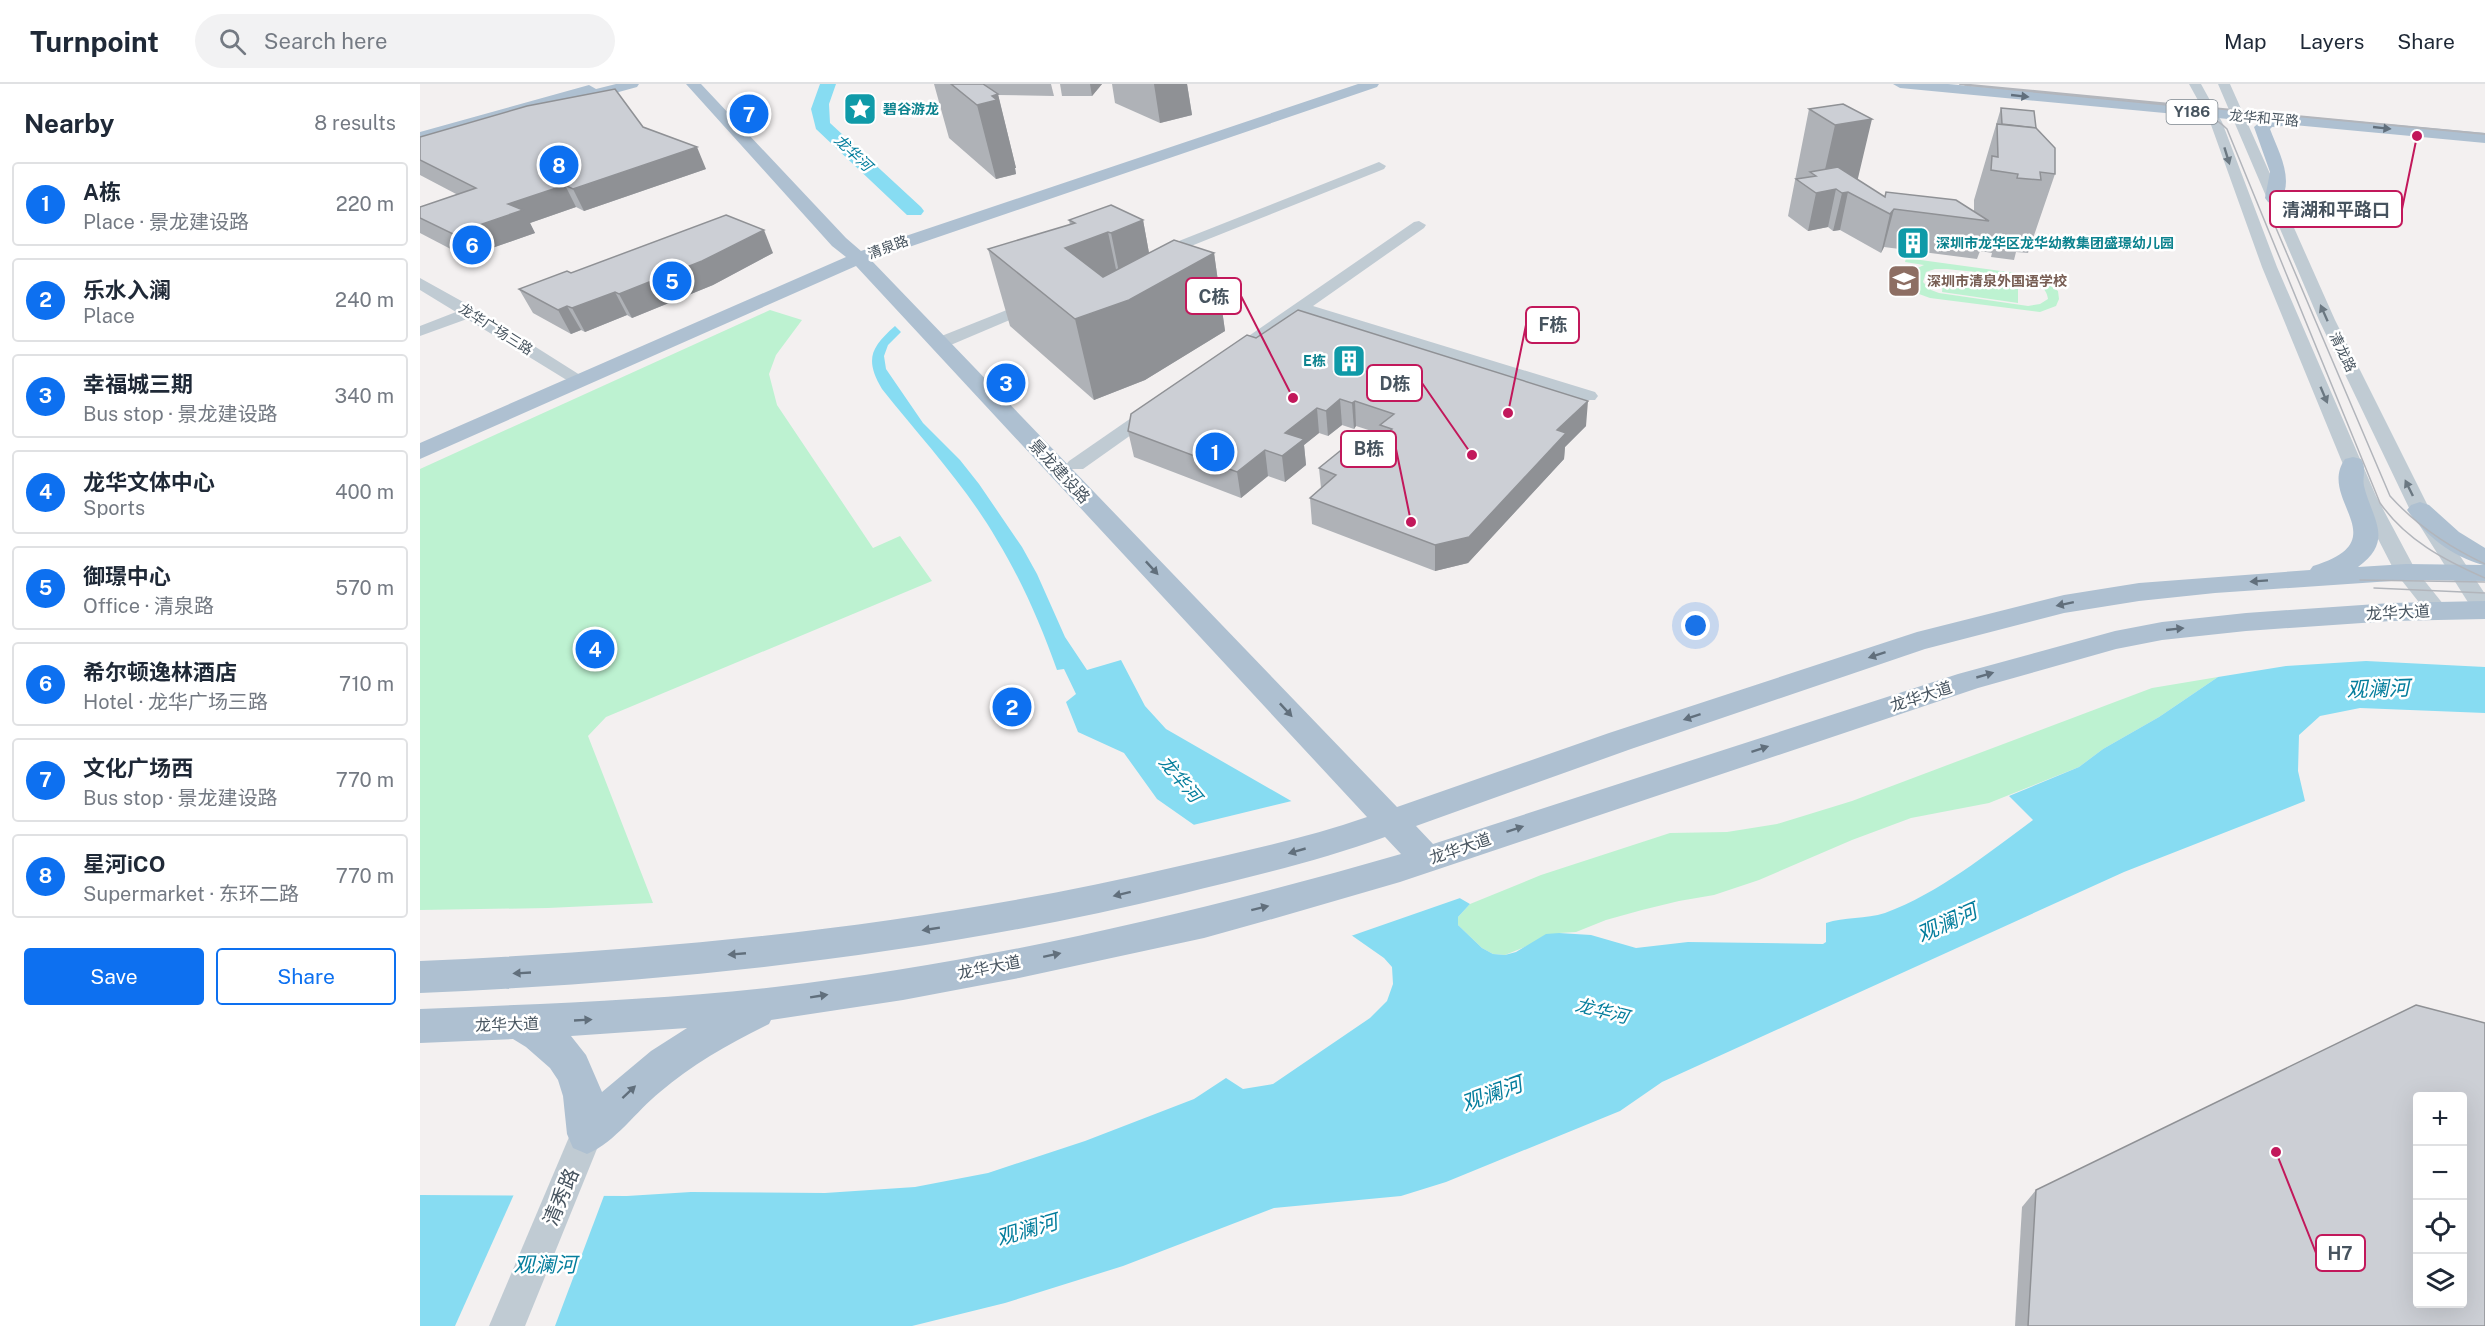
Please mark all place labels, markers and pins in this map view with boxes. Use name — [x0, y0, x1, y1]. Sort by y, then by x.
place icon: 碧谷游龙 — [842, 91, 878, 127]
pin: 7 — [730, 92, 768, 136]
place label: 碧谷游龙 — [883, 101, 939, 117]
pin: 8 — [540, 142, 578, 188]
callout: 清湖和平路口 — [2270, 191, 2402, 227]
pin: 6 — [452, 222, 492, 268]
building icon: 深圳市龙华区龙华幼教集团盛璟幼儿园 — [1895, 225, 1931, 261]
place label: 深圳市龙华区龙华幼教集团盛璟幼儿园 — [1936, 235, 2174, 251]
pin: 5 — [652, 258, 692, 304]
school or university icon: 深圳市清泉外国语学校 — [1886, 263, 1922, 299]
place label: 深圳市清泉外国语学校 — [1927, 273, 2067, 289]
callout: C栋 — [1186, 278, 1241, 314]
callout: F栋 — [1526, 307, 1579, 343]
building icon: E栋 — [1331, 343, 1367, 379]
place label: E栋 — [1303, 353, 1326, 369]
pin: 3 — [986, 360, 1026, 406]
callout: D栋 — [1367, 365, 1422, 401]
pin: 1 — [1196, 430, 1234, 475]
callout: B栋 — [1341, 431, 1396, 467]
pin: 4 — [576, 626, 615, 672]
pin: 2 — [992, 684, 1032, 730]
callout: H7 — [2316, 1235, 2365, 1271]

